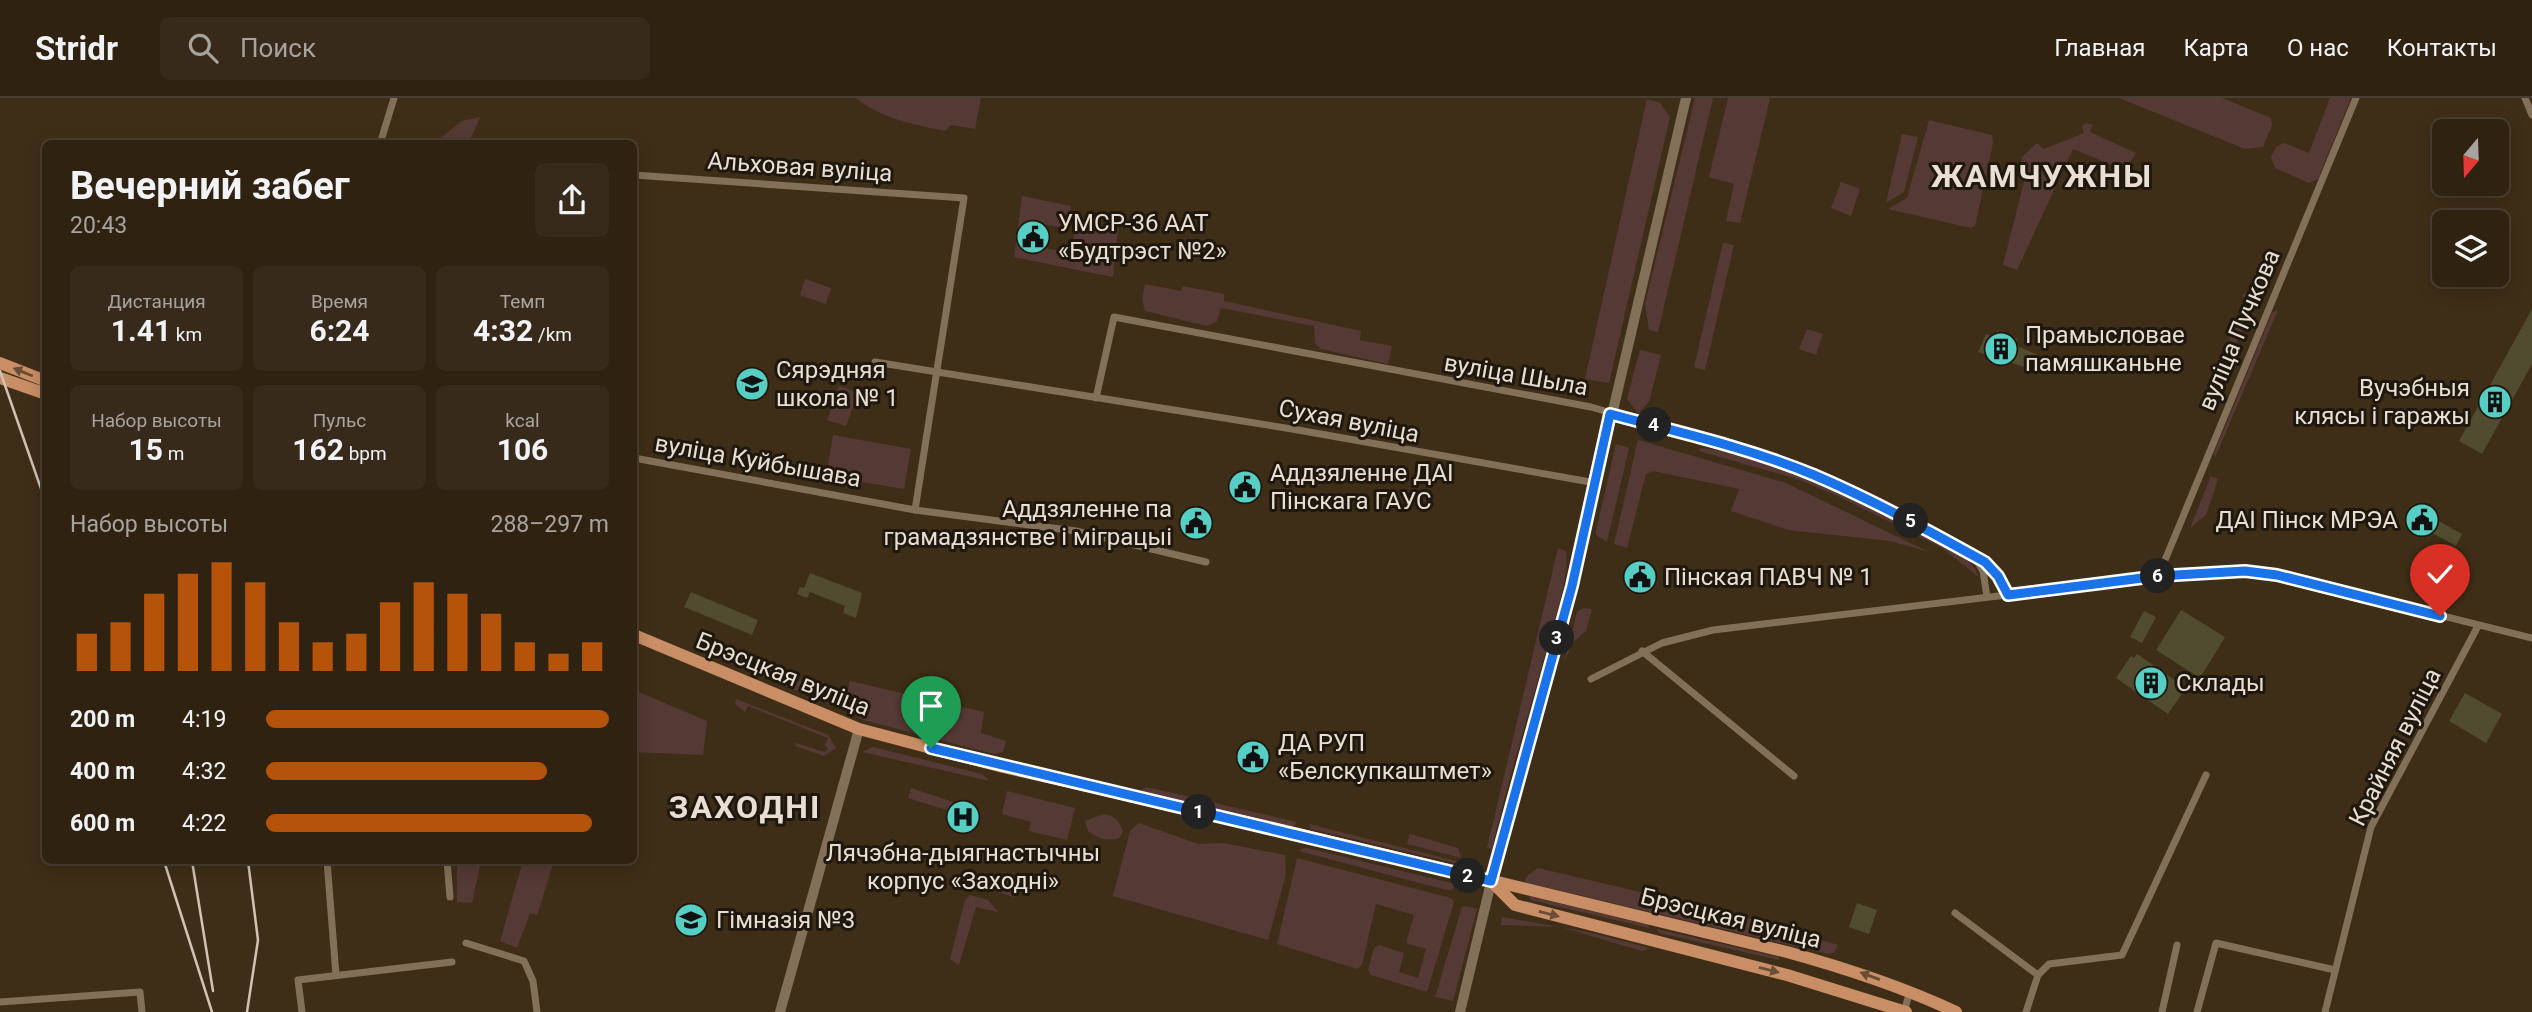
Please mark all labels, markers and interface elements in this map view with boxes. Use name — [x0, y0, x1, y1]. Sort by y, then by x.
search box — [160, 17, 650, 80]
text: Stridr — [35, 29, 118, 68]
icon: search — [184, 29, 222, 67]
text: Поиск — [240, 33, 316, 63]
text: Главная — [2054, 34, 2145, 62]
text: Карта — [2183, 34, 2249, 62]
text: О нас — [2287, 34, 2349, 62]
text: Контакты — [2387, 34, 2497, 62]
north arrow — [2432, 119, 2510, 196]
map controls — [2432, 119, 2509, 287]
street label: Альховая вуліца — [707, 147, 893, 187]
district label: ЖАМЧУЖНЫ — [1931, 157, 2153, 195]
button: share — [535, 163, 609, 237]
text: Вечерний забег — [70, 164, 350, 208]
place label: УМСР-36 ААТ «Будтрэст №2» — [1058, 209, 1227, 265]
button: layers — [2432, 210, 2509, 287]
text: 20:43 — [70, 212, 127, 239]
public building icon: УМСР-36 ААТ «Будтрэст №2» — [1014, 218, 1052, 256]
street label: вуліца Пучкова — [2192, 245, 2286, 415]
text: Дистанция — [107, 290, 206, 313]
text: Время — [311, 290, 368, 313]
text: Темп — [500, 290, 545, 313]
text: 1.41 — [111, 313, 171, 348]
text: 6:24 — [309, 313, 370, 348]
text: 4:32 — [473, 313, 533, 348]
place label: Прамысловае памяшканьне — [2025, 321, 2185, 377]
text: km — [171, 323, 202, 346]
text: /km — [533, 323, 572, 346]
building icon: Прамысловае памяшканьне — [1982, 330, 2020, 368]
street label: вуліца Шыла — [1442, 349, 1590, 401]
place label: Сярэдняя школа № 1 — [776, 356, 899, 412]
school or university icon: Сярэдняя школа № 1 — [733, 365, 771, 403]
one-way arrow — [12, 366, 33, 377]
place label: Вучэбныя клясы і гаражы — [2294, 374, 2470, 430]
building icon: Вучэбныя клясы і гаражы — [2476, 383, 2514, 421]
street label: Сухая вуліца — [1276, 394, 1422, 448]
pin: 4 — [1636, 408, 1672, 442]
text: Набор высоты — [91, 409, 222, 432]
text: Пульс — [313, 409, 366, 432]
text: kcal — [505, 409, 540, 432]
text: 4 — [1648, 413, 1659, 436]
street label: вуліца Куйбышава — [653, 429, 863, 493]
text: 15 — [129, 432, 163, 467]
text: 162 — [292, 432, 344, 467]
text: 106 — [497, 432, 548, 467]
text: m — [163, 442, 184, 465]
text: bpm — [344, 442, 387, 465]
place label: Аддзяленне ДАІ Пінскага ГАУС — [1270, 459, 1454, 515]
public building icon: Аддзяленне ДАІ Пінскага ГАУС — [1226, 468, 1264, 506]
place label: Аддзяленне па грамадзянстве і міграцыі — [884, 495, 1172, 551]
public building icon: ДАІ Пінск МРЭА — [2403, 501, 2441, 539]
public building icon: Аддзяленне па грамадзянстве і міграцыі — [1177, 504, 1215, 542]
pin: 5 — [1894, 504, 1928, 538]
place label: ДАІ Пінск МРЭА — [2215, 506, 2398, 534]
text: 5 — [1905, 509, 1916, 532]
text: Набор высоты — [70, 511, 228, 538]
text: 288–297 m — [490, 511, 609, 538]
pin — [2410, 544, 2470, 616]
icon: check — [2421, 555, 2459, 593]
public building icon: Пінская ПАВЧ № 1 — [1621, 558, 1659, 596]
pin: 6 — [2140, 559, 2176, 594]
place label: Пінская ПАВЧ № 1 — [1664, 563, 1873, 591]
text: 6 — [2152, 564, 2163, 587]
pin: 3 — [1540, 620, 1574, 656]
street label: Брэсцкая вуліца — [692, 626, 874, 722]
text: 3 — [1551, 626, 1562, 649]
building icon: Склады — [2132, 664, 2170, 702]
street label: Крайняя вуліца — [2343, 664, 2447, 830]
place label: Склады — [2176, 669, 2265, 697]
pin — [901, 676, 961, 748]
icon: arrive — [912, 687, 950, 725]
text: 200 m — [70, 706, 135, 733]
text: 4:19 — [182, 706, 226, 733]
place label: ДА РУП «Белскупкаштмет» — [1278, 729, 1492, 785]
public building icon: ДА РУП «Белскупкаштмет» — [1234, 738, 1272, 776]
text: 400 m — [70, 758, 135, 785]
text: 4:32 — [182, 758, 226, 785]
district label: ЗАХОДНІ — [669, 788, 821, 826]
pin: 1 — [1182, 794, 1216, 830]
hospital icon: Лячэбна-дыягнастычны корпус «Заходні» — [944, 798, 982, 836]
text: 1 — [1193, 800, 1204, 823]
text: 600 m — [70, 810, 135, 837]
text: 4:22 — [182, 810, 226, 837]
place label: Лячэбна-дыягнастычны корпус «Заходні» — [826, 839, 1100, 895]
pin: 2 — [1450, 858, 1486, 894]
text: 2 — [1462, 864, 1473, 887]
street label: Брэсцкая вуліца — [1638, 882, 1824, 954]
school or university icon: Гімназія №3 — [672, 901, 710, 939]
place label: Гімназія №3 — [716, 906, 855, 934]
one-way arrow — [1538, 909, 1560, 920]
one-way arrow — [1758, 965, 1780, 976]
one-way arrow — [1860, 971, 1881, 982]

